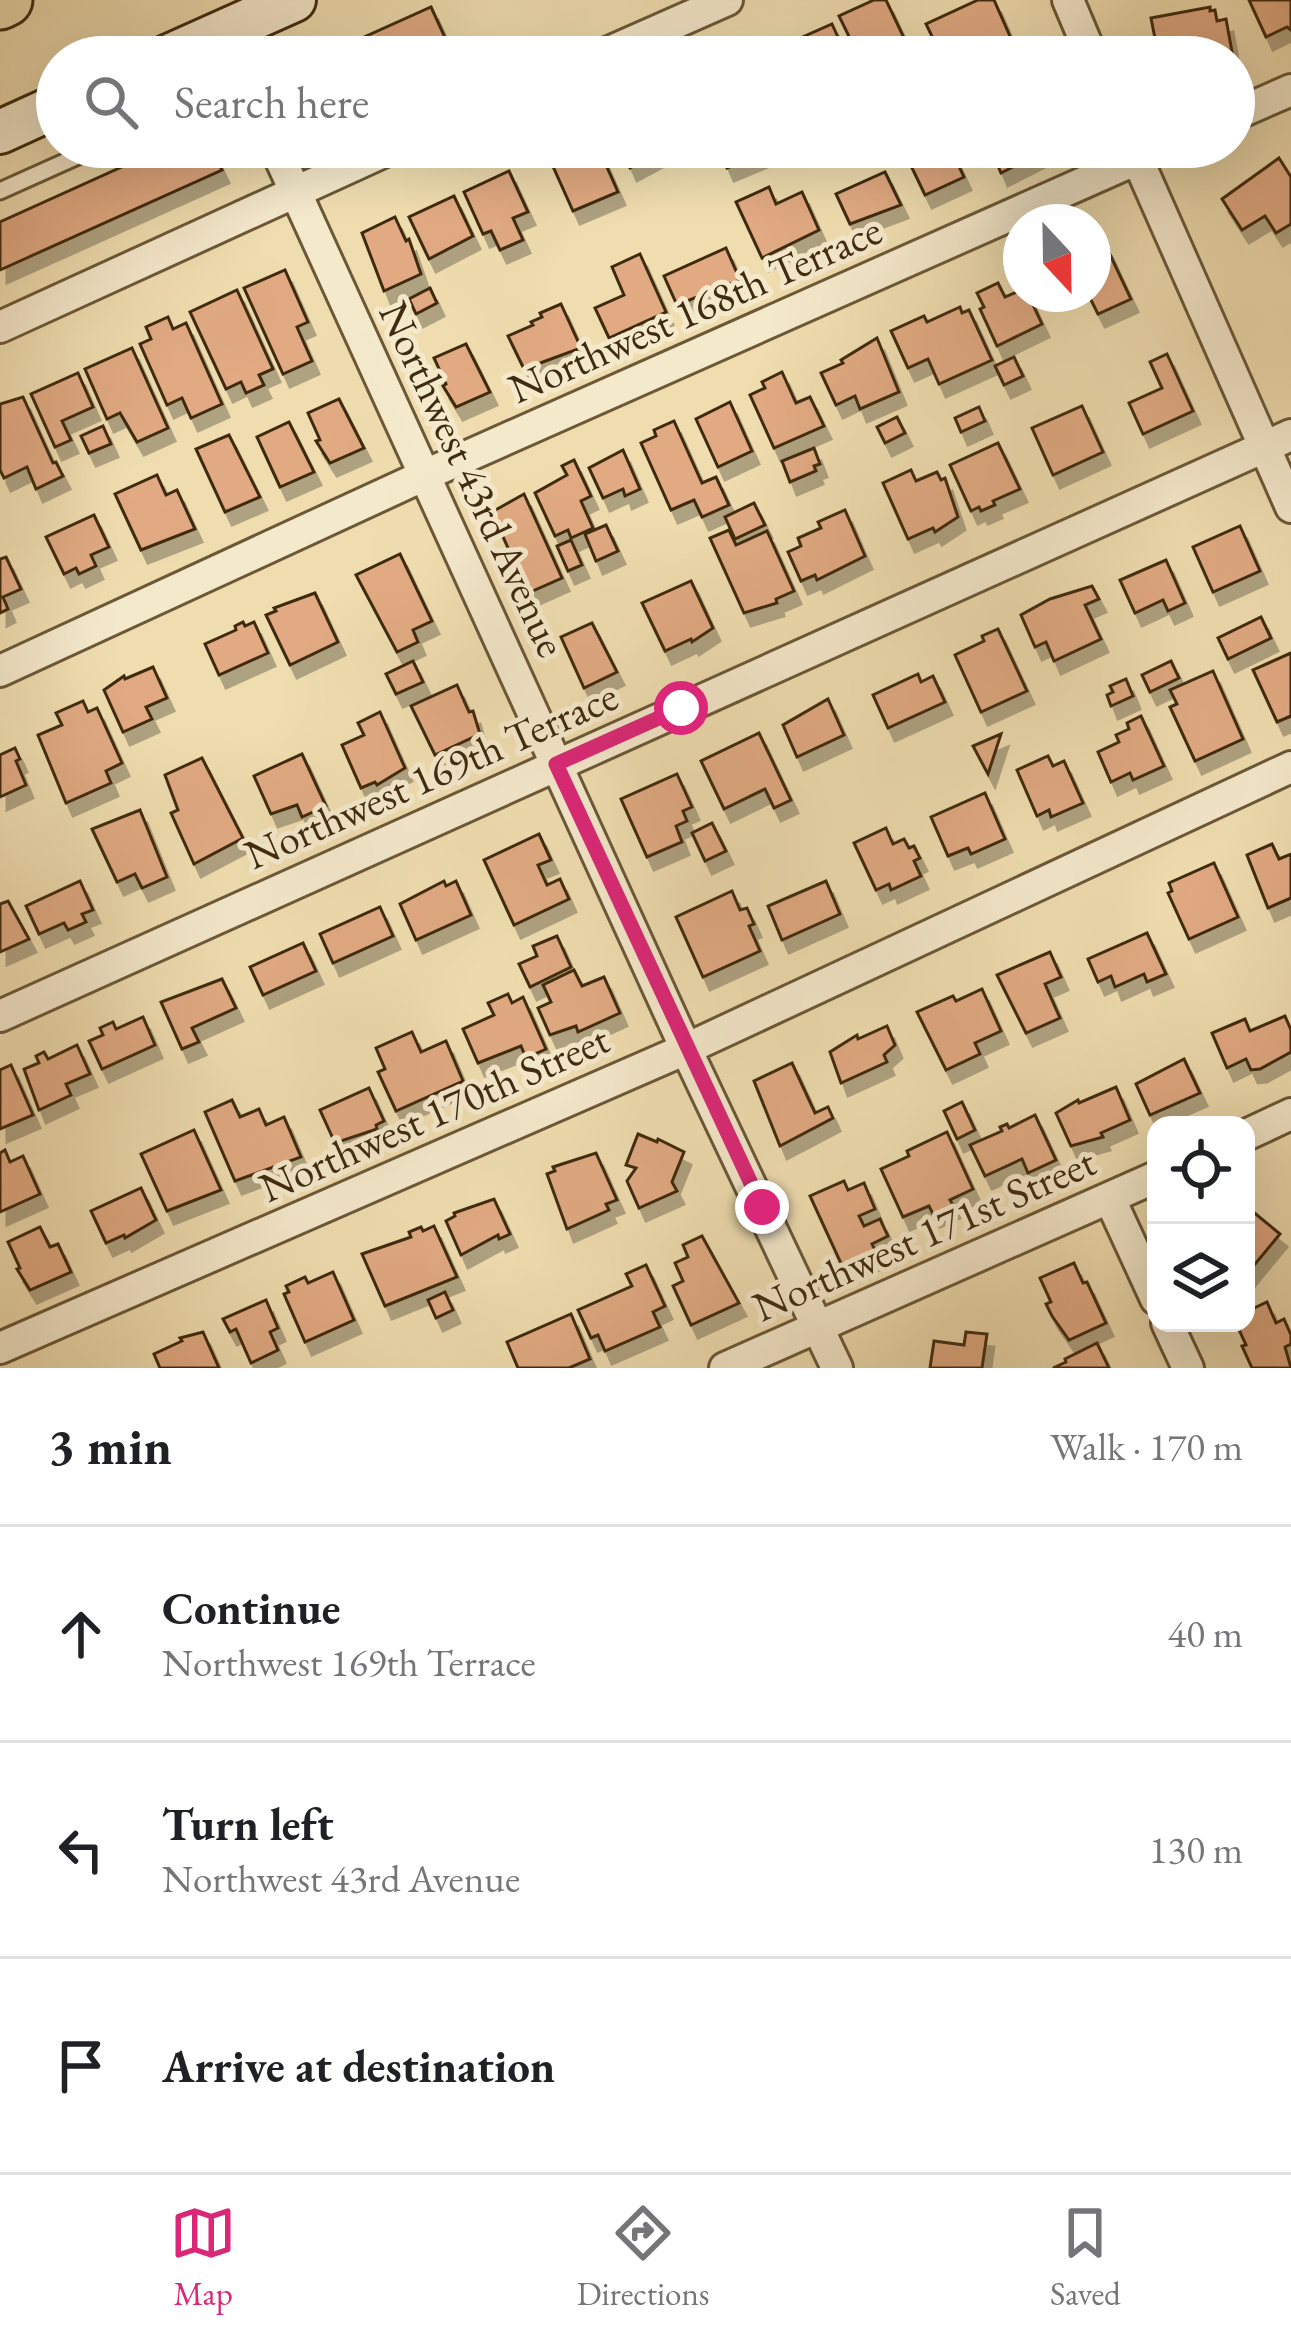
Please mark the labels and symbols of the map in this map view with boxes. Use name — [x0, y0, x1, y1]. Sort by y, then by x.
street label: Northwest 168th Terrace — [500, 202, 890, 416]
north arrow — [1003, 204, 1111, 312]
street label: Northwest 43rd Avenue — [367, 293, 579, 665]
street label: Northwest 169th Terrace — [236, 668, 626, 882]
route start — [654, 681, 708, 735]
street label: Northwest 170th Street — [251, 1011, 617, 1215]
street label: Northwest 171st Street — [744, 1134, 1104, 1334]
route end — [735, 1180, 789, 1234]

